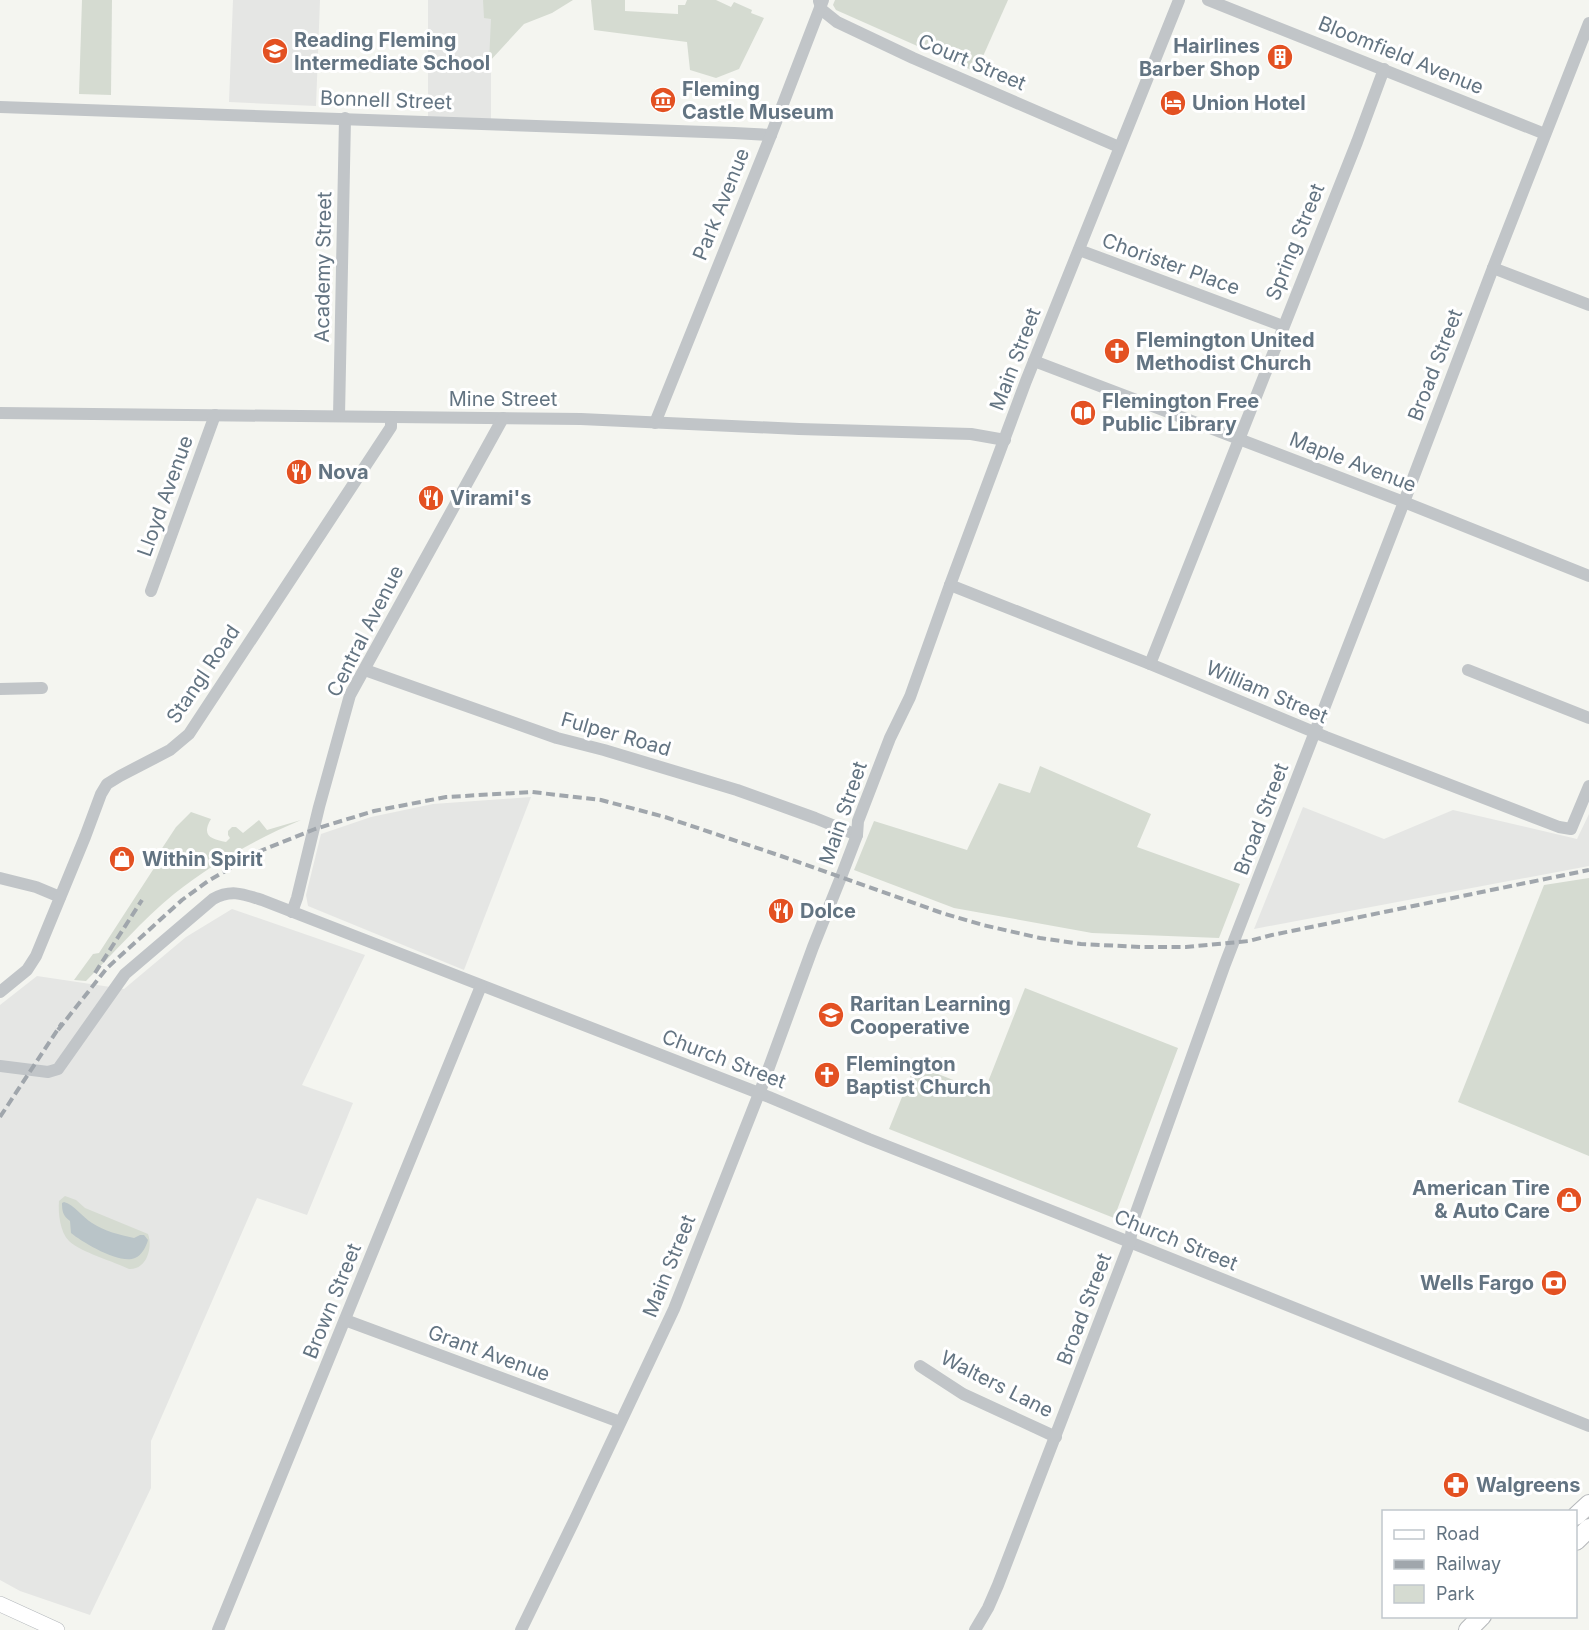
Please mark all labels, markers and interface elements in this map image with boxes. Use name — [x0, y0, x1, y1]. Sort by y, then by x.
street label: Bloomfield Avenue — [1315, 11, 1487, 99]
place label: Reading Fleming Intermediate School — [294, 28, 490, 75]
street label: Court Street — [914, 29, 1030, 96]
place label: Hairlines Barber Shop — [1139, 34, 1260, 81]
school or university icon: Reading Fleming Intermediate School — [260, 36, 290, 66]
building icon: Hairlines Barber Shop — [1265, 42, 1295, 72]
place label: Fleming Castle Museum — [682, 77, 834, 124]
museum icon: Fleming Castle Museum — [648, 85, 678, 115]
street label: Bonnell Street — [320, 86, 453, 114]
hotel icon: Union Hotel — [1158, 88, 1188, 118]
place label: Union Hotel — [1192, 91, 1306, 115]
street label: Park Avenue — [688, 144, 754, 264]
street label: Spring Street — [1261, 180, 1330, 304]
street label: Academy Street — [310, 191, 336, 343]
street label: Chorister Place — [1099, 228, 1243, 300]
street label: Main Street — [984, 304, 1046, 414]
street label: Broad Street — [1403, 305, 1468, 424]
place label: Flemington United Methodist Church — [1136, 328, 1315, 375]
church icon: Flemington United Methodist Church — [1102, 336, 1132, 366]
street label: Mine Street — [449, 387, 558, 411]
place label: Flemington Free Public Library — [1102, 389, 1259, 436]
library icon: Flemington Free Public Library — [1068, 398, 1098, 428]
street label: Maple Avenue — [1286, 427, 1420, 497]
street label: Lloyd Avenue — [132, 432, 198, 560]
restaurant icon: Nova — [284, 457, 314, 487]
place label: Nova — [318, 460, 369, 484]
restaurant icon: Virami's — [416, 483, 446, 513]
place label: Virami's — [450, 486, 531, 510]
street label: Central Avenue — [322, 561, 408, 701]
street label: Stangl Road — [161, 620, 245, 728]
street label: William Street — [1203, 656, 1332, 729]
street label: Fulper Road — [558, 707, 674, 761]
street label: Main Street — [814, 758, 872, 868]
street label: Broad Street — [1229, 759, 1294, 878]
shop icon: Within Spirit — [107, 844, 137, 874]
place label: Within Spirit — [142, 847, 263, 871]
restaurant icon: Dolce — [766, 896, 796, 926]
place label: Dolce — [800, 899, 856, 923]
place label: Raritan Learning Cooperative — [850, 992, 1011, 1039]
school or university icon: Raritan Learning Cooperative — [816, 1000, 846, 1030]
street label: Church Street — [659, 1024, 790, 1094]
place label: Flemington Baptist Church — [846, 1052, 991, 1099]
church icon: Flemington Baptist Church — [812, 1060, 842, 1090]
place label: American Tire & Auto Care — [1412, 1176, 1550, 1223]
shop icon: American Tire & Auto Care — [1554, 1185, 1584, 1215]
street label: Church Street — [1111, 1204, 1242, 1276]
street label: Main Street — [638, 1211, 701, 1321]
street label: Brown Street — [298, 1239, 366, 1362]
street label: Broad Street — [1052, 1249, 1117, 1368]
bank icon: Wells Fargo — [1539, 1268, 1569, 1298]
place label: Wells Fargo — [1420, 1271, 1534, 1295]
street label: Grant Avenue — [425, 1320, 553, 1386]
street label: Walters Lane — [937, 1345, 1057, 1423]
pharmacy icon: Walgreens — [1441, 1470, 1471, 1500]
place label: Walgreens — [1476, 1473, 1580, 1497]
legend — [1382, 1510, 1577, 1618]
text: Road — [1436, 1523, 1479, 1544]
text: Railway — [1436, 1553, 1501, 1574]
text: Park — [1436, 1583, 1475, 1604]

